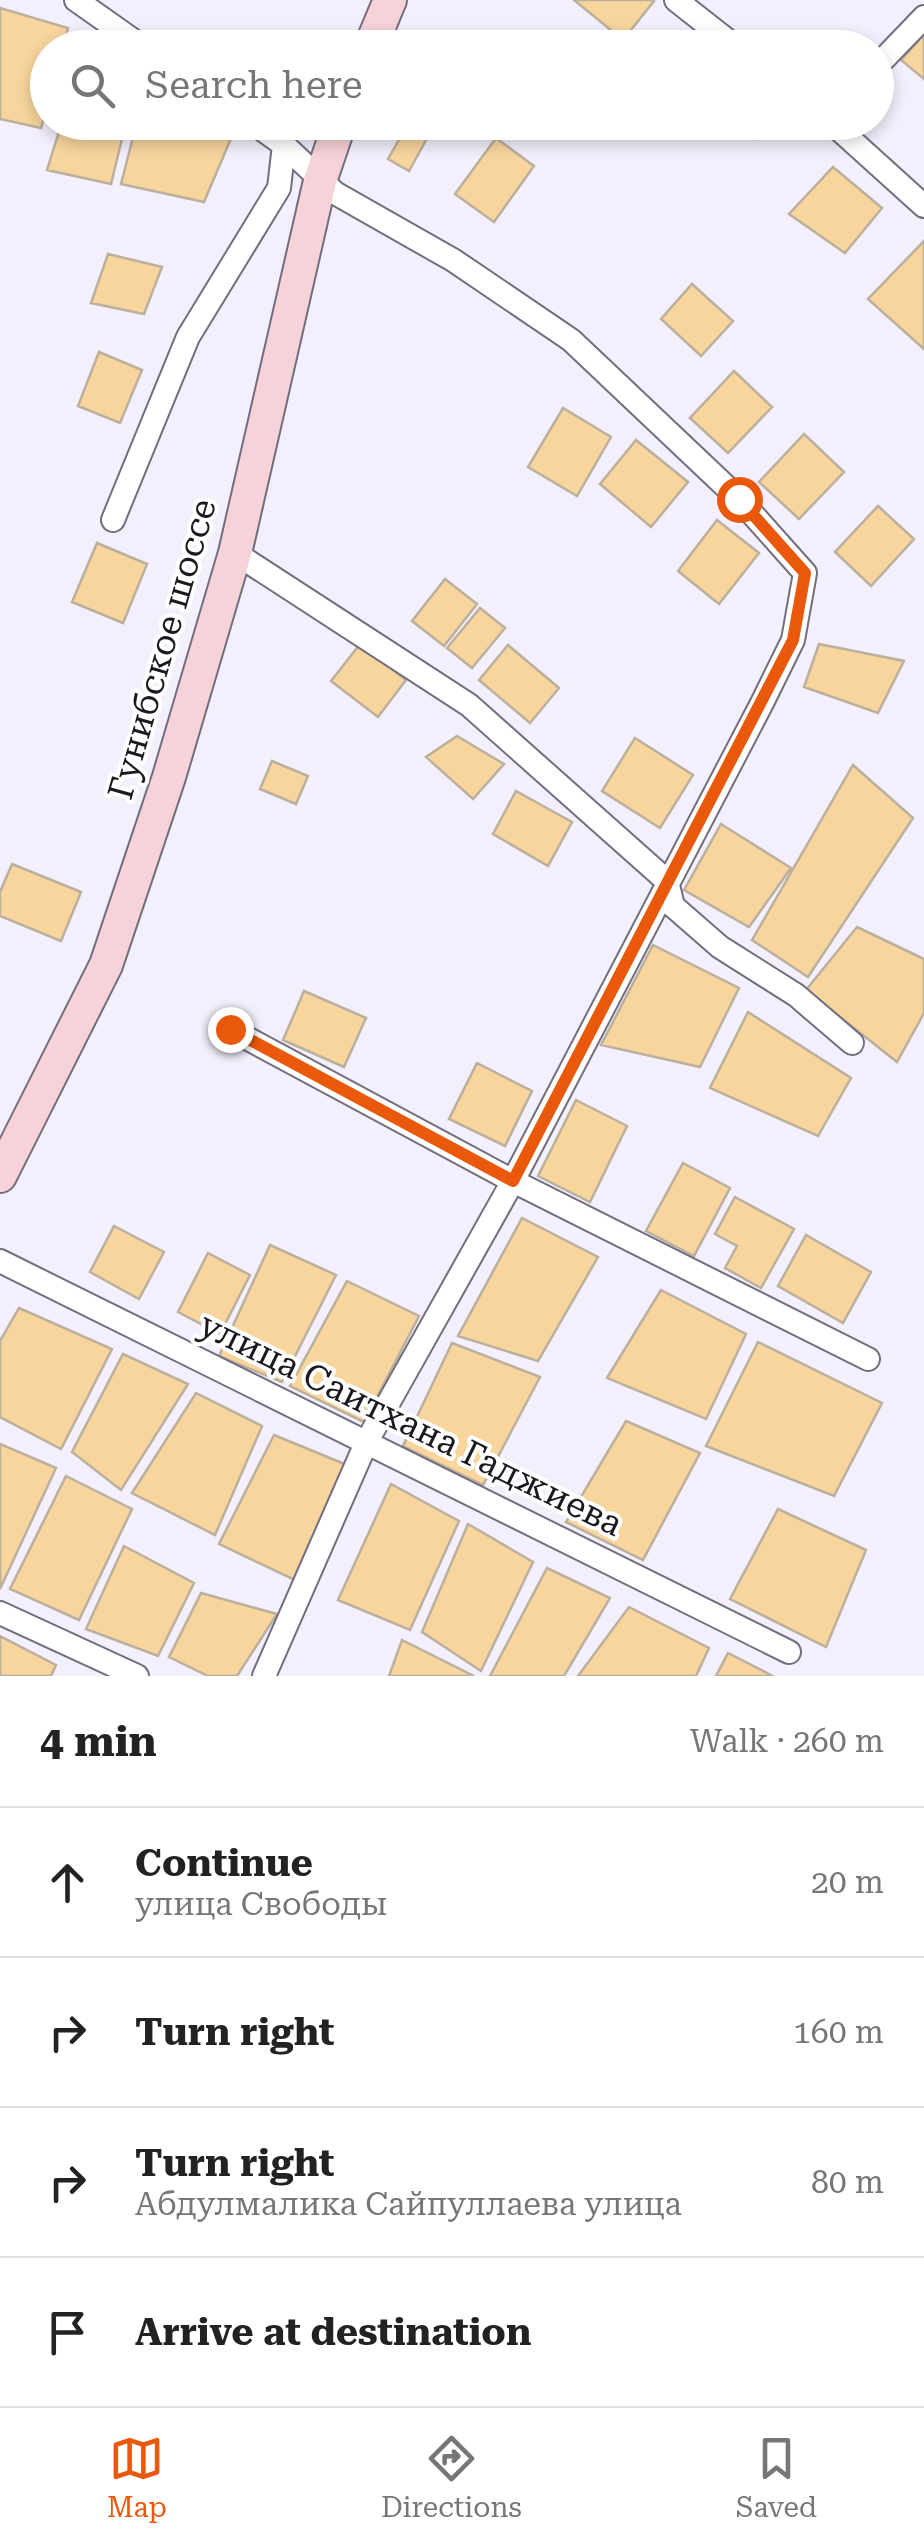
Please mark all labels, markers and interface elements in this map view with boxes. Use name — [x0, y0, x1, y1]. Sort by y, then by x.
search box — [30, 30, 894, 140]
icon: search — [65, 58, 120, 113]
text: Search here — [145, 63, 363, 107]
route start — [717, 477, 763, 523]
street label: Гунибское шоссе — [100, 494, 225, 804]
route end — [208, 1007, 254, 1053]
street label: улица Саитхана Гаджиева — [192, 1304, 629, 1545]
text: 4 min — [40, 1717, 157, 1766]
text: Walk · 260 m — [690, 1722, 884, 1760]
text: Continue — [135, 1841, 313, 1885]
icon: ahead — [40, 1855, 95, 1910]
text: 20 m — [811, 1863, 884, 1901]
text: улица Свободы — [135, 1885, 387, 1923]
icon: right — [40, 2005, 95, 2060]
text: Turn right — [135, 2010, 334, 2054]
text: 160 m — [793, 2013, 884, 2051]
text: Turn right — [135, 2141, 334, 2185]
icon: right — [40, 2155, 95, 2210]
text: 80 m — [811, 2163, 884, 2201]
text: Абдулмалика Сайпуллаева улица — [135, 2185, 682, 2223]
icon: arrive — [40, 2305, 95, 2360]
text: Arrive at destination — [135, 2310, 531, 2354]
tab: Map — [107, 2431, 167, 2524]
tab: Directions — [381, 2431, 522, 2524]
tab: Saved — [736, 2431, 817, 2524]

